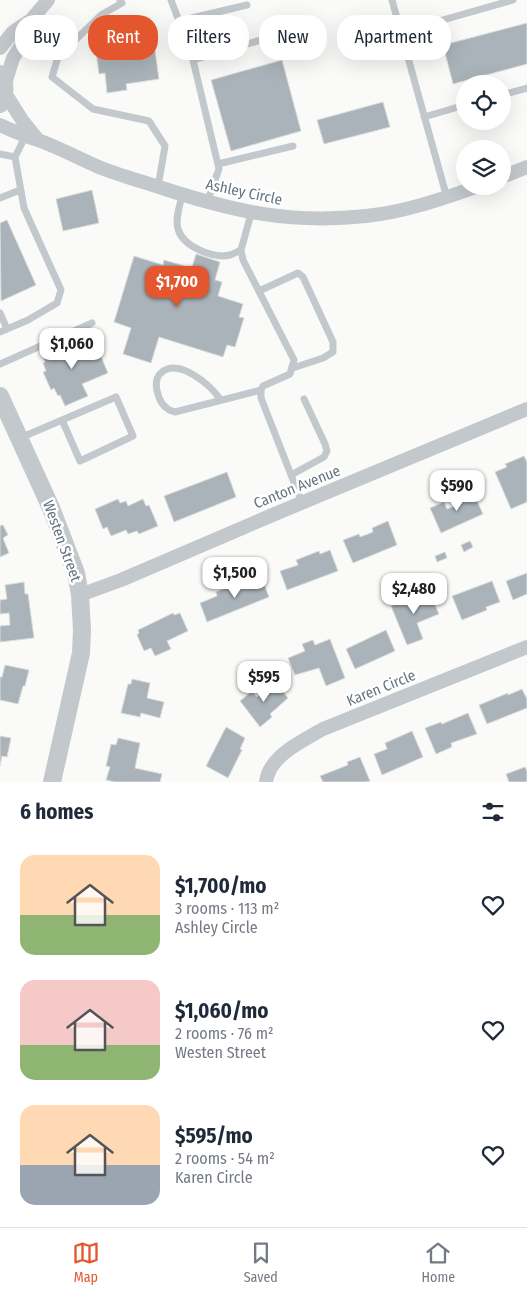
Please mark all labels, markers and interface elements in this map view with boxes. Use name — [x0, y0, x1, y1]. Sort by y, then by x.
chip: Buy — [15, 15, 78, 60]
chip: Rent — [88, 15, 158, 60]
chip: Filters — [168, 15, 249, 60]
chip: New — [259, 15, 327, 60]
chip: Apartment — [337, 15, 451, 60]
map controls — [456, 75, 511, 195]
button: locate — [456, 75, 511, 130]
button: layers — [456, 140, 511, 195]
street label: Ashley Circle — [204, 175, 284, 209]
pin: $1,700 — [136, 266, 218, 308]
text: $1,700 — [156, 272, 198, 291]
pin: $1,060 — [31, 328, 113, 370]
text: $1,060 — [50, 334, 94, 353]
street label: Canton Avenue — [251, 461, 343, 513]
pin: $590 — [427, 470, 487, 512]
text: $590 — [441, 476, 473, 495]
street label: Westen Street — [39, 498, 85, 584]
pin: $1,500 — [194, 556, 276, 599]
text: $1,500 — [213, 563, 257, 582]
pin: $2,480 — [373, 572, 455, 615]
text: $2,480 — [392, 579, 436, 598]
pin: $595 — [234, 660, 294, 703]
street label: Karen Circle — [344, 666, 418, 710]
text: $595 — [248, 667, 280, 686]
icon: filters — [479, 798, 507, 826]
text: 6 homes — [20, 799, 93, 825]
text: $1,700/mo — [175, 873, 266, 899]
icon: home — [60, 875, 120, 935]
icon: heart — [479, 891, 507, 919]
text: 3 rooms · 113 m² — [175, 899, 279, 918]
text: Ashley Circle — [175, 918, 258, 937]
text: $1,060/mo — [175, 998, 268, 1024]
icon: home — [60, 1000, 120, 1060]
icon: heart — [479, 1016, 507, 1044]
text: 2 rooms · 76 m² — [175, 1024, 274, 1043]
text: Westen Street — [175, 1043, 266, 1062]
text: $595/mo — [175, 1123, 253, 1149]
icon: home — [60, 1125, 120, 1185]
icon: heart — [479, 1141, 507, 1169]
text: 2 rooms · 54 m² — [175, 1149, 275, 1168]
text: Karen Circle — [175, 1168, 253, 1187]
tab: Map — [72, 1239, 100, 1286]
tab: Saved — [244, 1239, 278, 1286]
tab: Home — [422, 1239, 455, 1286]

